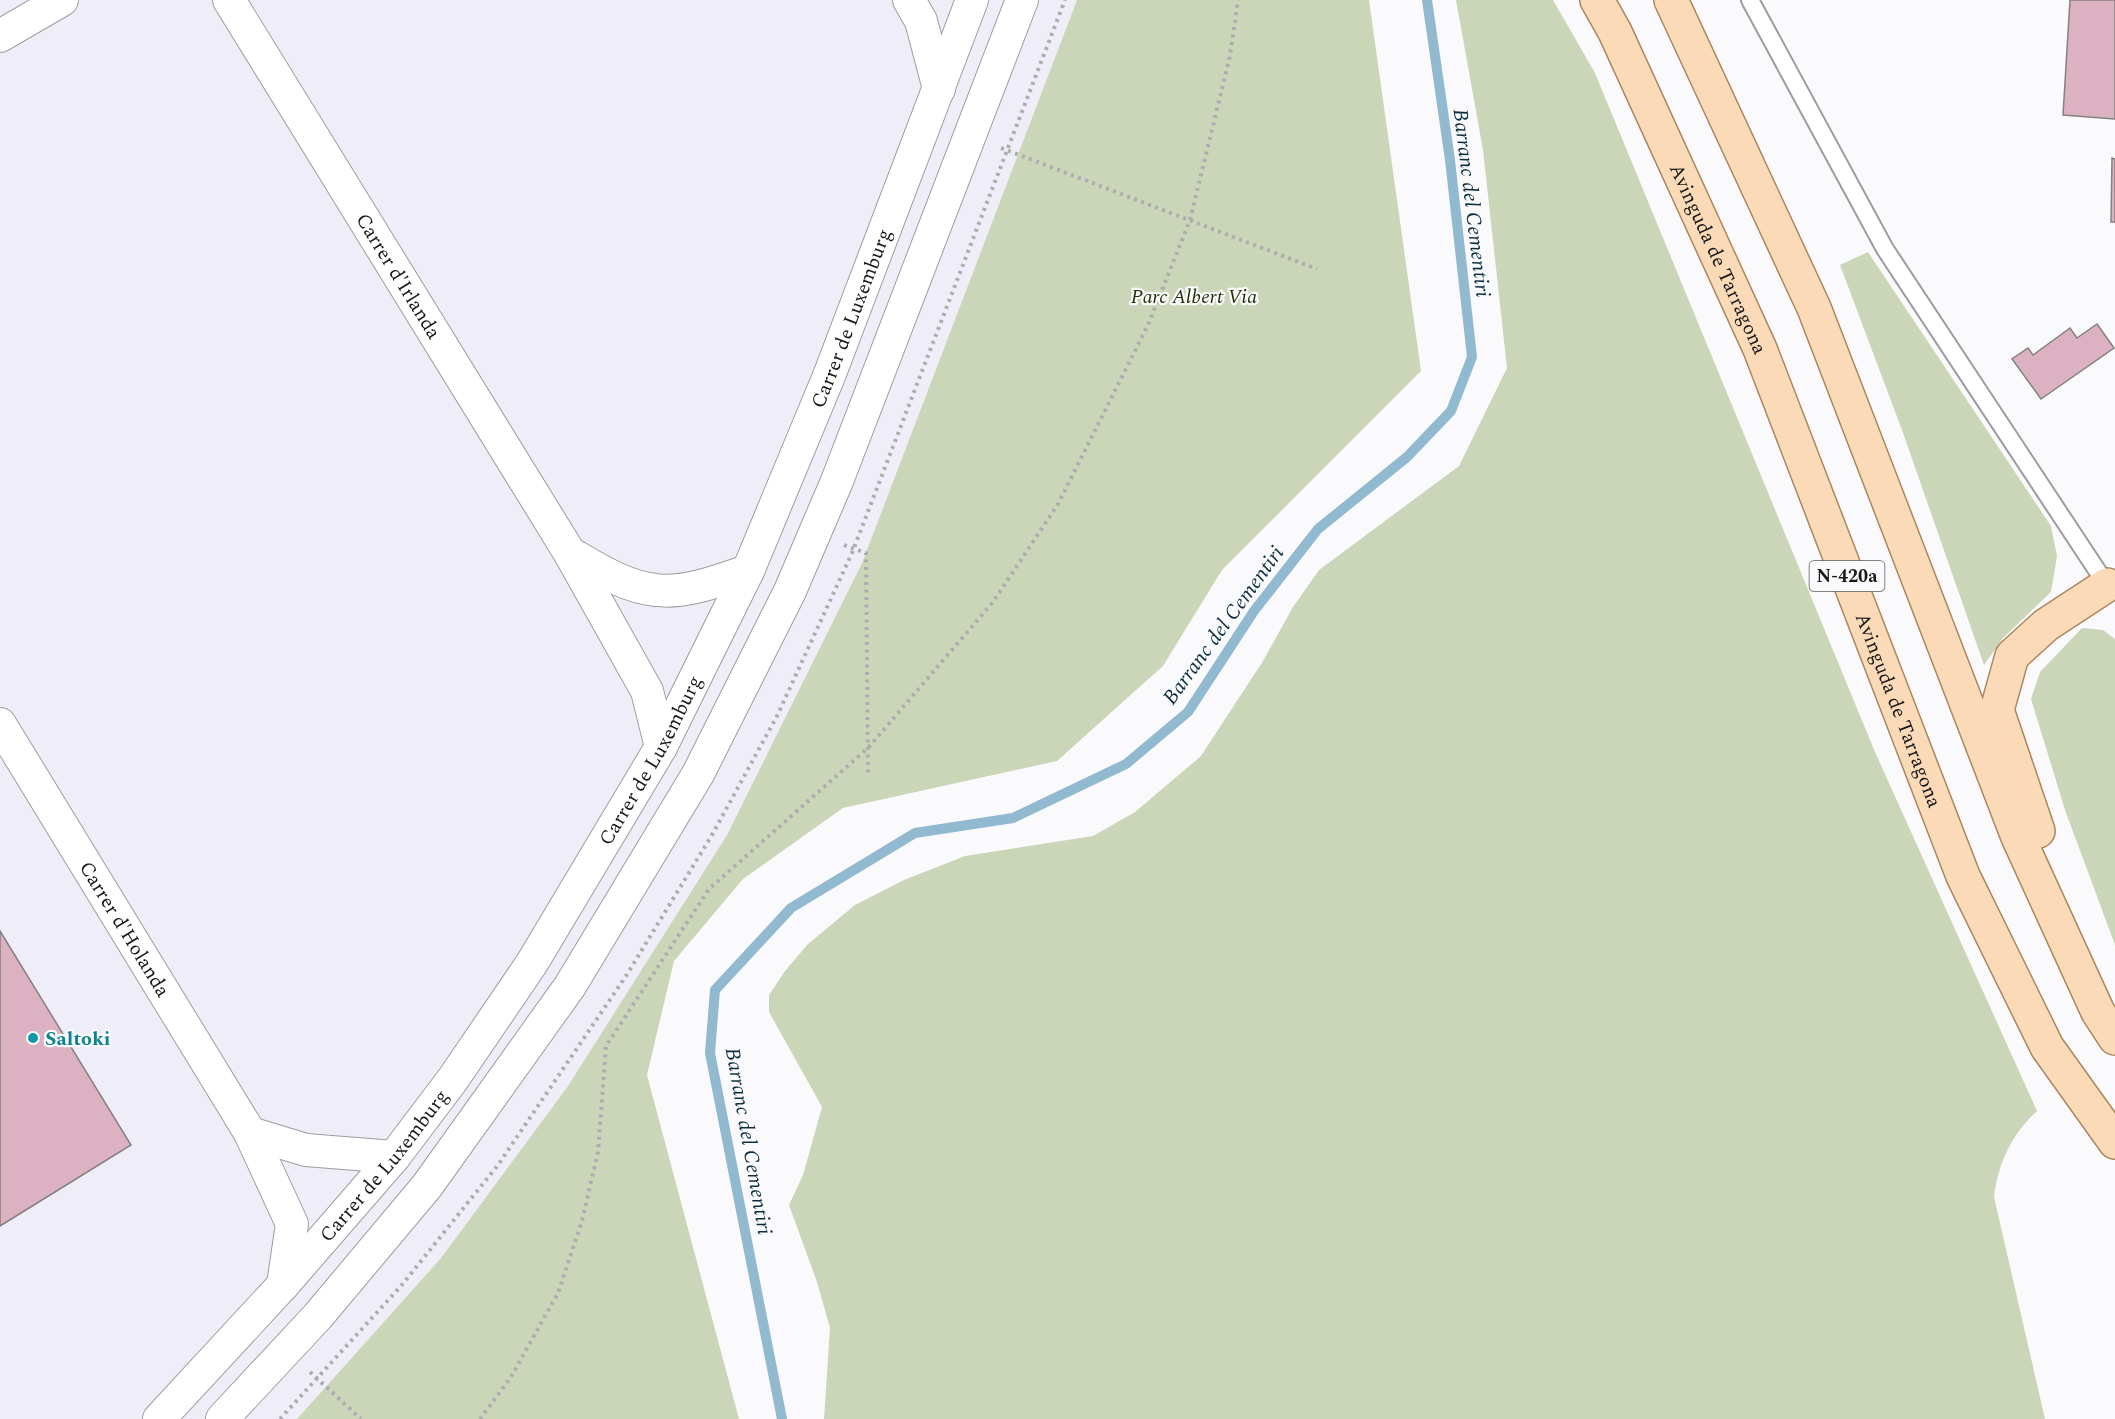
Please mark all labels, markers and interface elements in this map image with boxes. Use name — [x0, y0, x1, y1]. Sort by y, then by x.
water label: Barranc del Cementiri — [1444, 107, 1498, 299]
street label: Avinguda de Tarragona — [1661, 159, 1775, 360]
street label: Carrer d'Irlanda — [348, 208, 448, 345]
street label: Carrer de Luxemburg — [803, 224, 900, 413]
park label: Parc Albert Via — [1131, 282, 1257, 312]
water label: Barranc del Cementiri — [1155, 539, 1293, 712]
road number: N-420a — [1810, 561, 1884, 591]
street label: Avinguda de Tarragona — [1847, 608, 1949, 812]
street label: Carrer de Luxemburg — [592, 670, 710, 851]
street label: Carrer d'Holanda — [71, 856, 177, 1003]
place label: Saltoki — [45, 1024, 110, 1054]
marker: Saltoki — [26, 1031, 40, 1045]
water label: Barranc del Cementiri — [716, 1045, 780, 1237]
street label: Carrer de Luxemburg — [313, 1083, 456, 1249]

